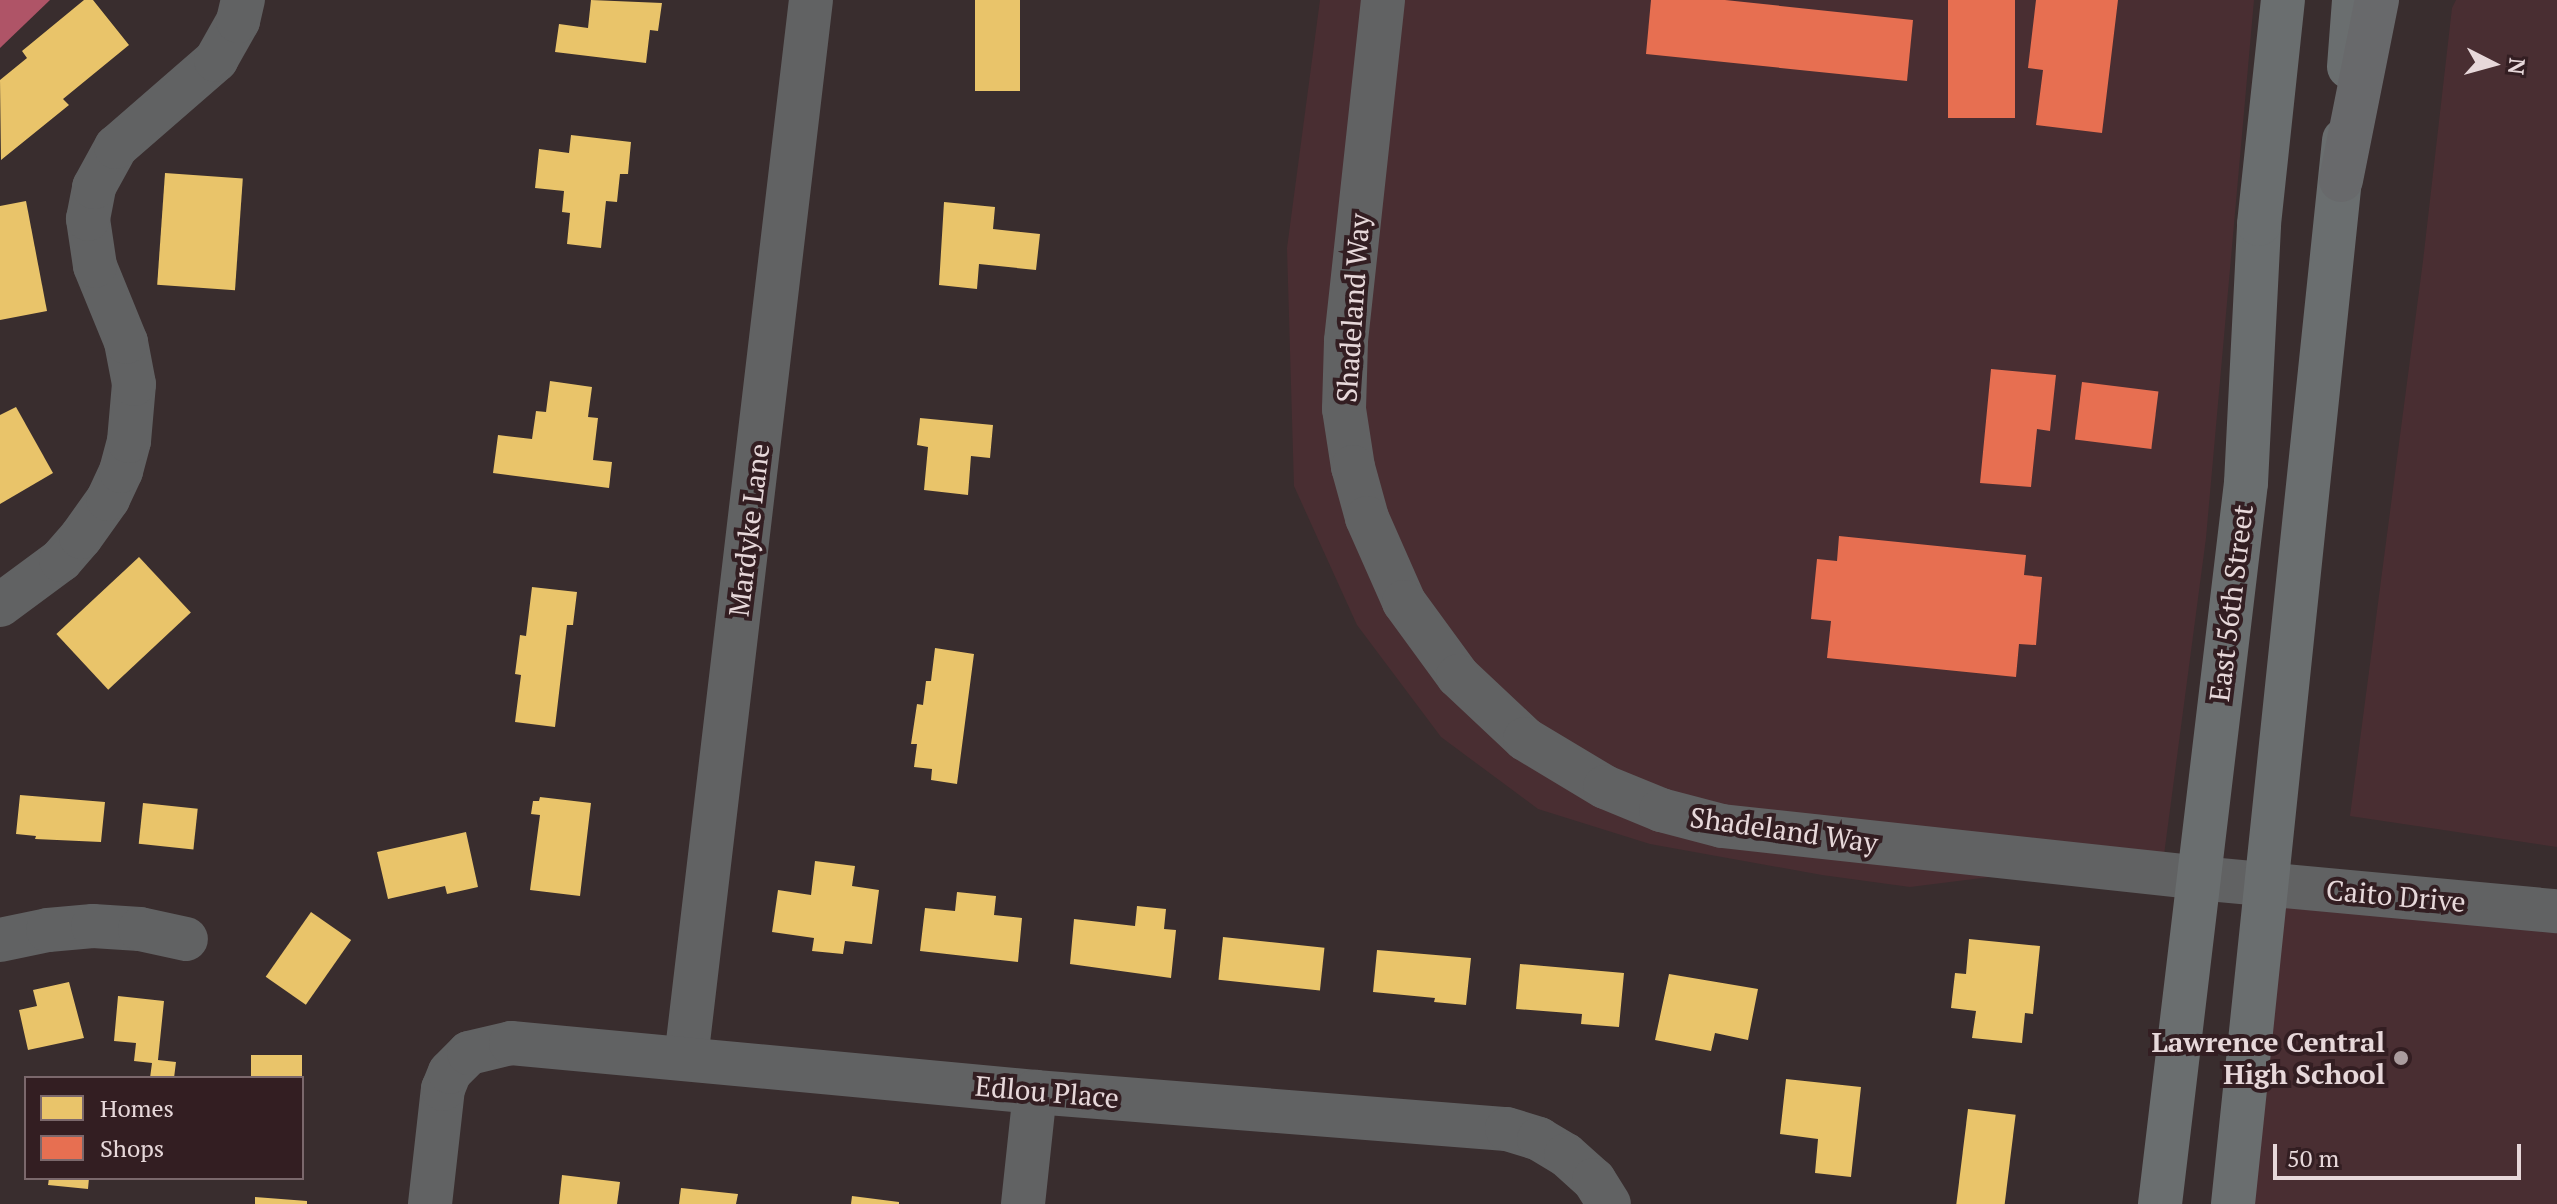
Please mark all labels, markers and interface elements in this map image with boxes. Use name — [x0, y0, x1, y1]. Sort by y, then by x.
north arrow — [2453, 24, 2533, 104]
text: N — [2502, 57, 2533, 76]
street label: Shadeland Way — [1330, 212, 1376, 404]
street label: Mardyke Lane — [722, 442, 776, 618]
street label: East 56th Street — [2202, 503, 2260, 703]
street label: Shadeland Way — [1688, 800, 1880, 860]
street label: Caito Drive — [2325, 873, 2467, 919]
place label: Lawrence Central High School — [2151, 1025, 2385, 1091]
marker: Lawrence Central High School — [2392, 1049, 2410, 1067]
street label: Edlou Place — [974, 1069, 1120, 1115]
legend — [24, 1076, 304, 1180]
text: Homes — [100, 1092, 174, 1124]
scale bar — [2277, 1128, 2525, 1178]
text: Shops — [100, 1132, 164, 1164]
text: 50 m — [2287, 1142, 2339, 1174]

